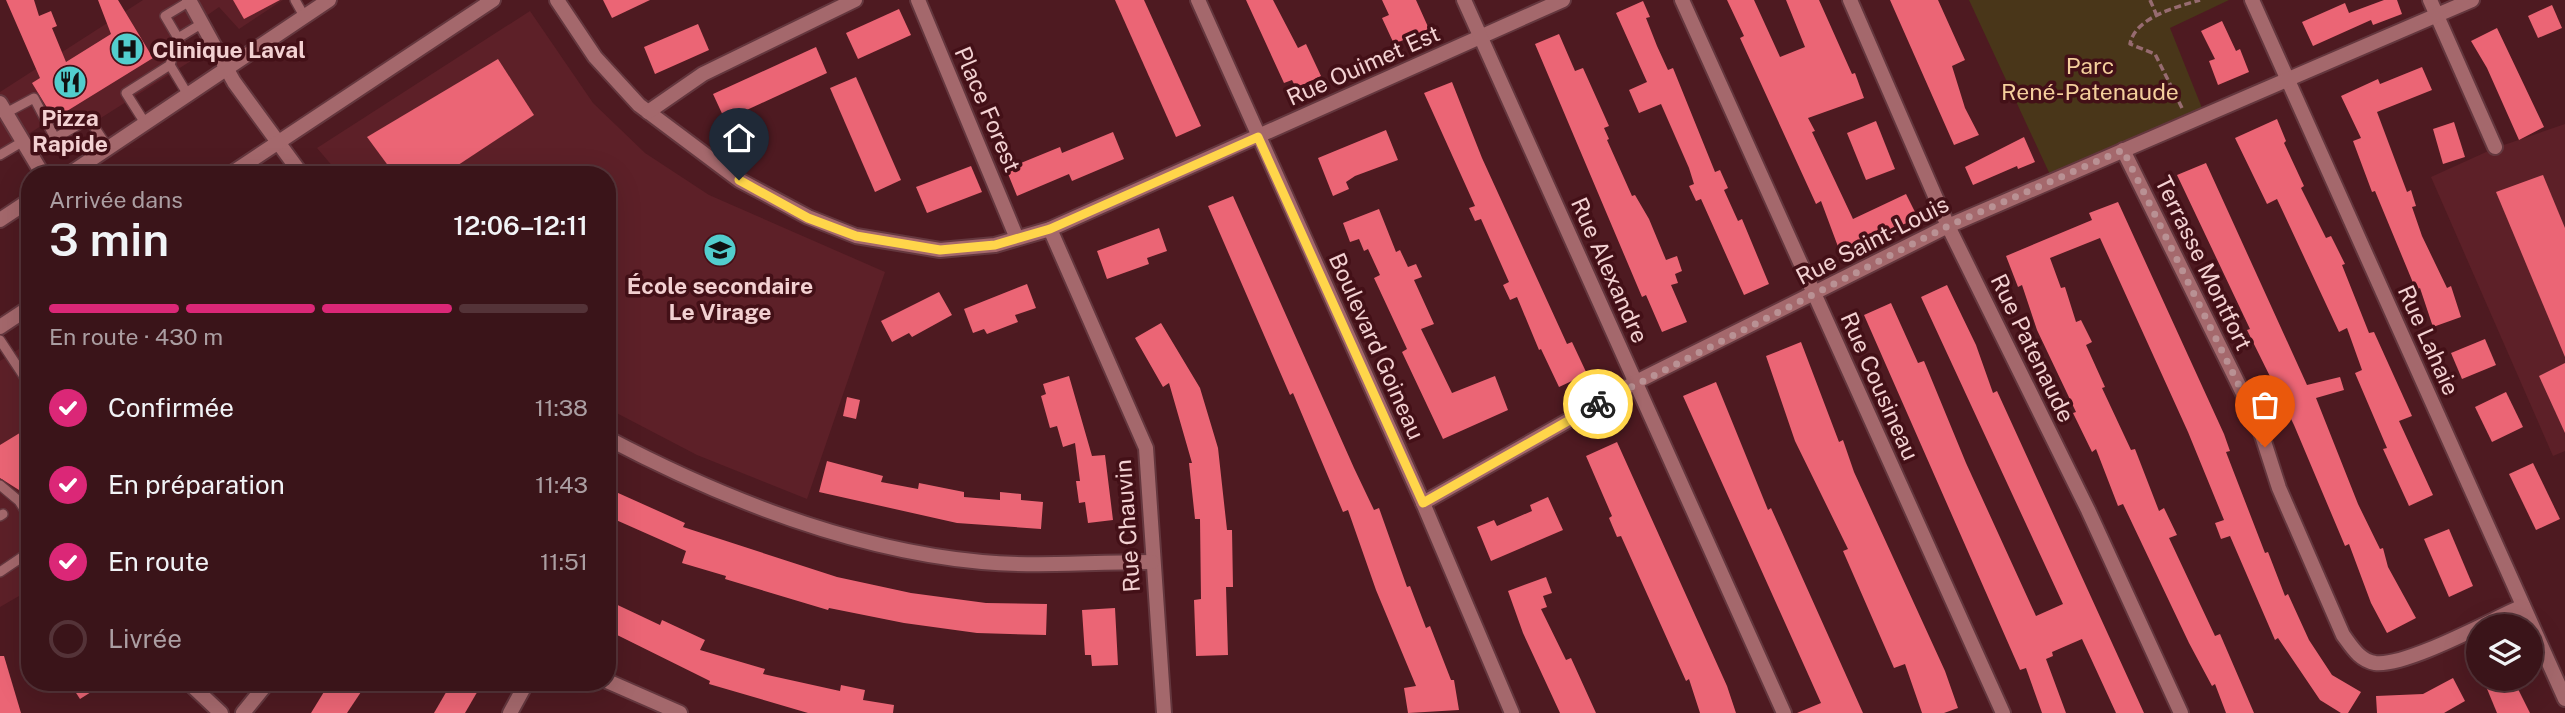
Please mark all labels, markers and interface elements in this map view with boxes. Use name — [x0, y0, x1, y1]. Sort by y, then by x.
street label: Rue Ouimet Est — [1282, 19, 1444, 111]
hospital icon: Clinique Laval — [108, 30, 146, 68]
place label: Clinique Laval — [152, 36, 306, 63]
street label: Place Forest — [949, 42, 1027, 176]
park label: Parc René-Patenaude — [2001, 52, 2179, 105]
restaurant icon: Pizza Rapide — [51, 63, 89, 101]
place label: Pizza Rapide — [32, 104, 108, 157]
pin — [709, 108, 769, 180]
icon: home — [720, 119, 758, 157]
street label: Terrasse Montfort — [2150, 171, 2258, 355]
text: Arrivée dans — [49, 186, 183, 213]
street label: Rue Saint-Louis — [1791, 190, 1953, 290]
street label: Rue Alexandre — [1566, 193, 1654, 347]
text: 12:06–12:11 — [453, 210, 588, 241]
text: 3 min — [49, 212, 169, 266]
school or university icon: École secondaire Le Virage — [701, 231, 739, 269]
street label: Boulevard Goineau — [1324, 249, 1430, 443]
street label: Rue Patenaude — [1985, 269, 2081, 427]
place label: École secondaire Le Virage — [627, 272, 813, 325]
street label: Rue Lahaie — [2393, 281, 2465, 399]
street label: Rue Cousineau — [1835, 308, 1925, 464]
text: En route · 430 m — [49, 323, 223, 350]
courier — [1563, 369, 1633, 439]
pin — [2235, 375, 2295, 447]
icon: bike — [1579, 385, 1617, 423]
icon: bag — [2246, 386, 2284, 424]
icon: check — [49, 389, 87, 427]
text: Confirmée — [108, 392, 234, 423]
text: 11:38 — [535, 394, 588, 421]
street label: Rue Chauvin — [1109, 459, 1145, 593]
icon: check — [49, 466, 87, 504]
text: En préparation — [108, 469, 285, 500]
text: 11:43 — [535, 471, 588, 498]
icon: check — [49, 543, 87, 581]
text: En route — [108, 546, 209, 577]
text: 11:51 — [540, 548, 588, 575]
map controls — [2466, 614, 2543, 691]
button: layers — [2466, 614, 2543, 691]
text: Livrée — [108, 623, 182, 654]

